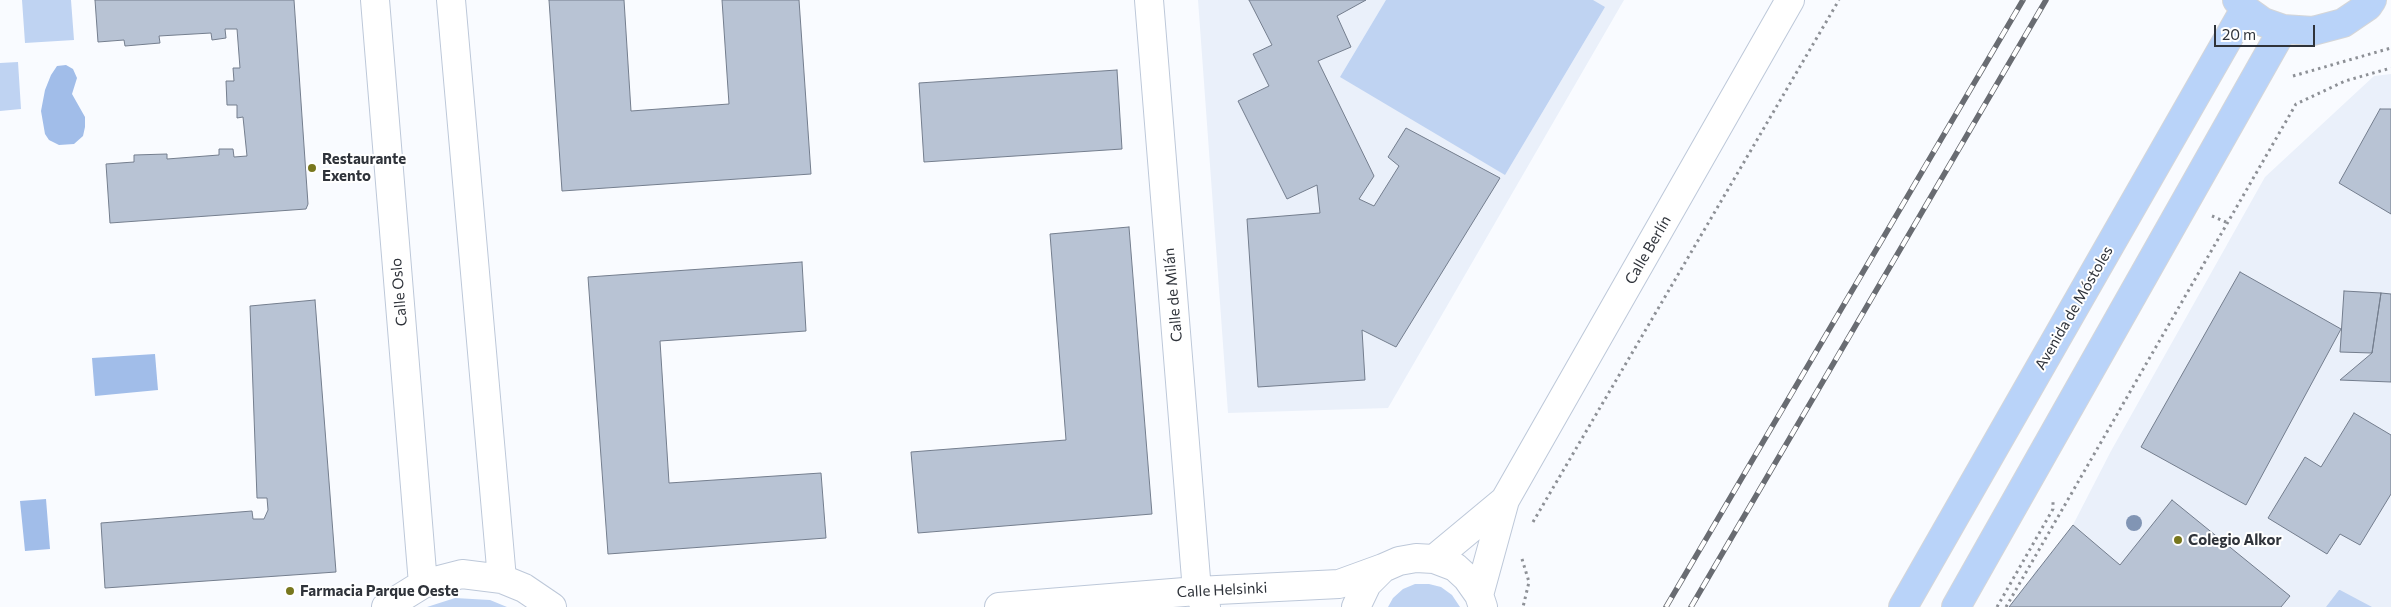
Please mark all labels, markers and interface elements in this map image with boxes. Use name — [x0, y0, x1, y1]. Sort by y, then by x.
scale bar — [2216, 15, 2317, 47]
text: 20 m — [2222, 25, 2256, 43]
place label: Restaurante Exento — [322, 150, 406, 185]
marker: Restaurante Exento — [306, 162, 318, 174]
street label: Calle Berlín — [1621, 212, 1675, 288]
street label: Avenida de Móstoles — [2031, 243, 2117, 373]
street label: Calle de Milán — [1160, 247, 1186, 343]
street label: Calle Oslo — [387, 257, 411, 327]
place label: Colegio Alkor — [2188, 531, 2282, 549]
marker: Colegio Alkor — [2172, 534, 2184, 546]
street label: Calle Helsinki — [1176, 579, 1268, 601]
place label: Farmacia Parque Oeste — [300, 582, 459, 600]
marker: Farmacia Parque Oeste — [284, 585, 296, 597]

